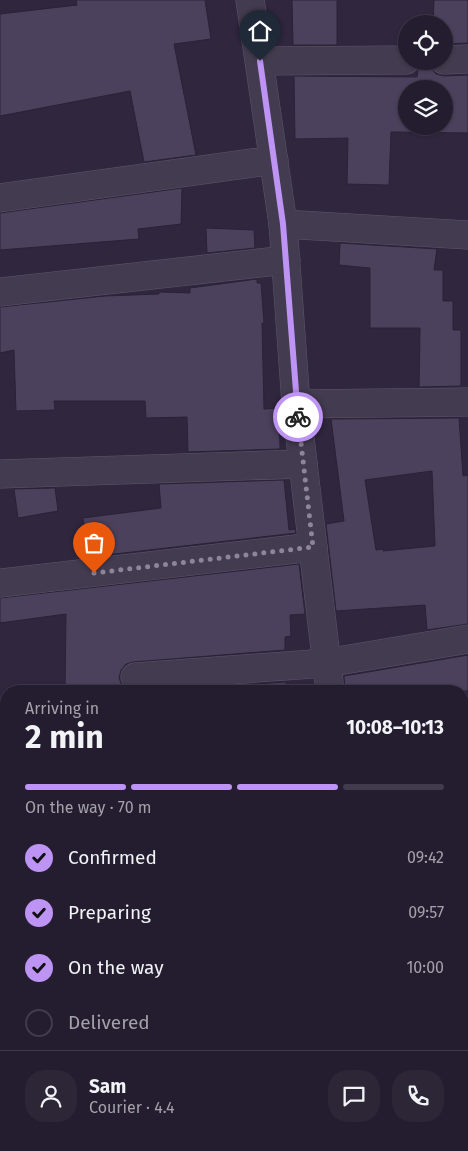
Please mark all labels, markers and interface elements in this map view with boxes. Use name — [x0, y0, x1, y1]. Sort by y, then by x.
pin — [239, 10, 281, 61]
map controls — [398, 15, 453, 135]
button: locate — [398, 15, 453, 70]
icon: home — [246, 17, 274, 45]
button: layers — [398, 80, 453, 135]
courier — [273, 392, 323, 442]
icon: bike — [284, 403, 312, 431]
pin — [73, 522, 115, 573]
icon: bag — [80, 529, 108, 557]
text: Arriving in — [25, 699, 99, 718]
text: 10:08–10:13 — [346, 716, 444, 739]
text: 2 min — [25, 718, 104, 756]
text: On the way · 70 m — [25, 798, 152, 817]
icon: check — [25, 844, 53, 872]
text: Confirmed — [68, 846, 157, 869]
text: 09:42 — [407, 848, 444, 867]
icon: check — [25, 899, 53, 927]
text: Preparing — [68, 901, 151, 924]
text: 09:57 — [408, 903, 444, 922]
icon: check — [25, 954, 53, 982]
text: On the way — [68, 956, 164, 979]
text: 10:00 — [406, 958, 444, 977]
text: Delivered — [68, 1011, 150, 1034]
button: person — [25, 1070, 77, 1122]
button: chat — [328, 1070, 380, 1122]
button: phone — [392, 1070, 444, 1122]
text: Sam — [89, 1075, 126, 1098]
text: Courier · 4.4 — [89, 1098, 175, 1117]

